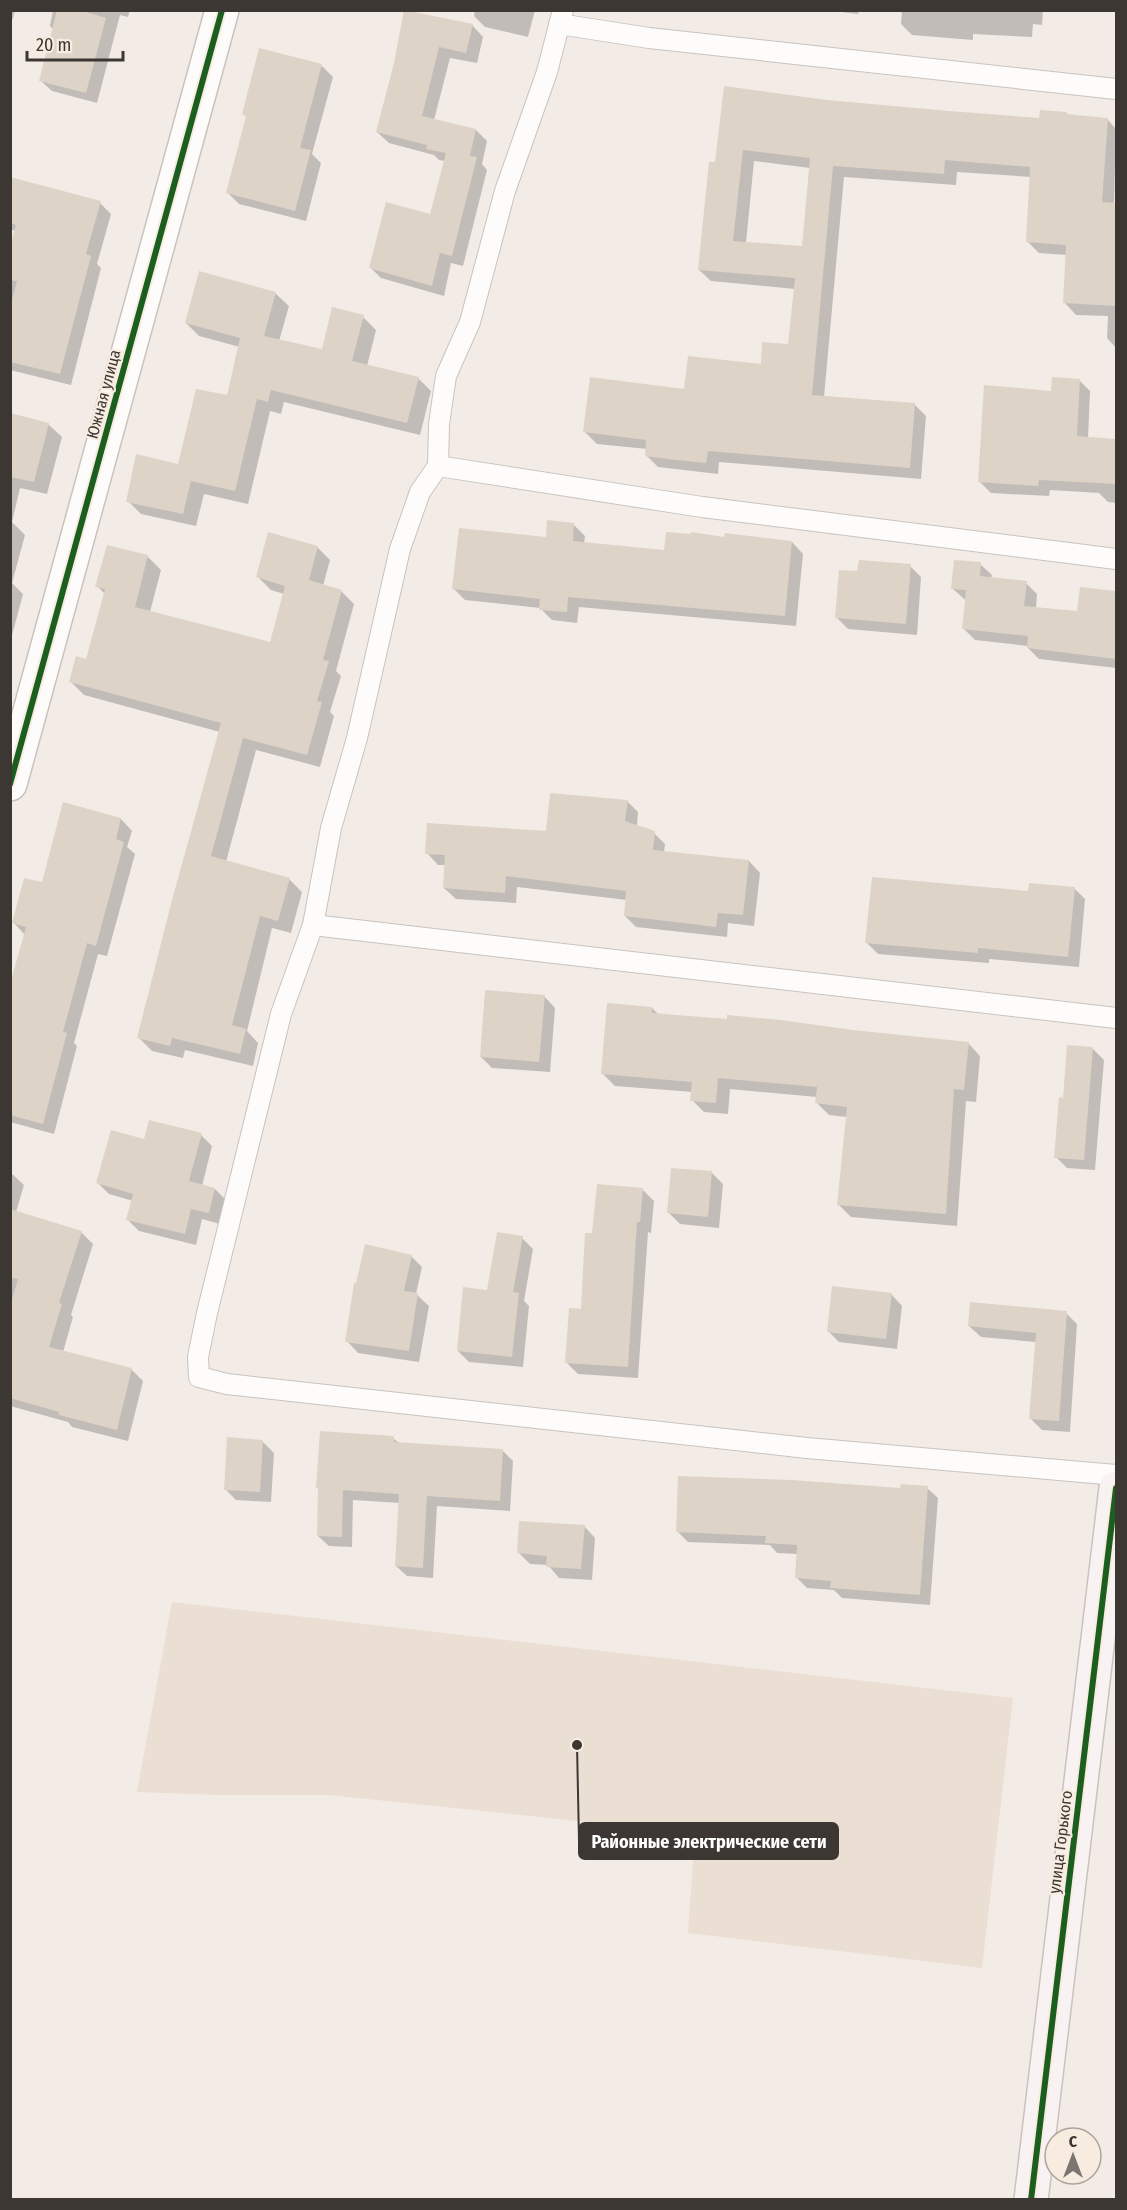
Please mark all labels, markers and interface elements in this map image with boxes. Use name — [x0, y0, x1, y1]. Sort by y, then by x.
scale bar — [27, 24, 123, 62]
text: 20 m — [36, 34, 71, 56]
street label: Южная улица — [82, 347, 125, 441]
street label: улица Горького — [1045, 1789, 1076, 1895]
callout: Районные электрические сети — [579, 1823, 838, 1859]
text: Районные электрические сети — [591, 1831, 827, 1853]
north arrow — [1043, 2126, 1103, 2186]
text: С — [1069, 2132, 1078, 2151]

